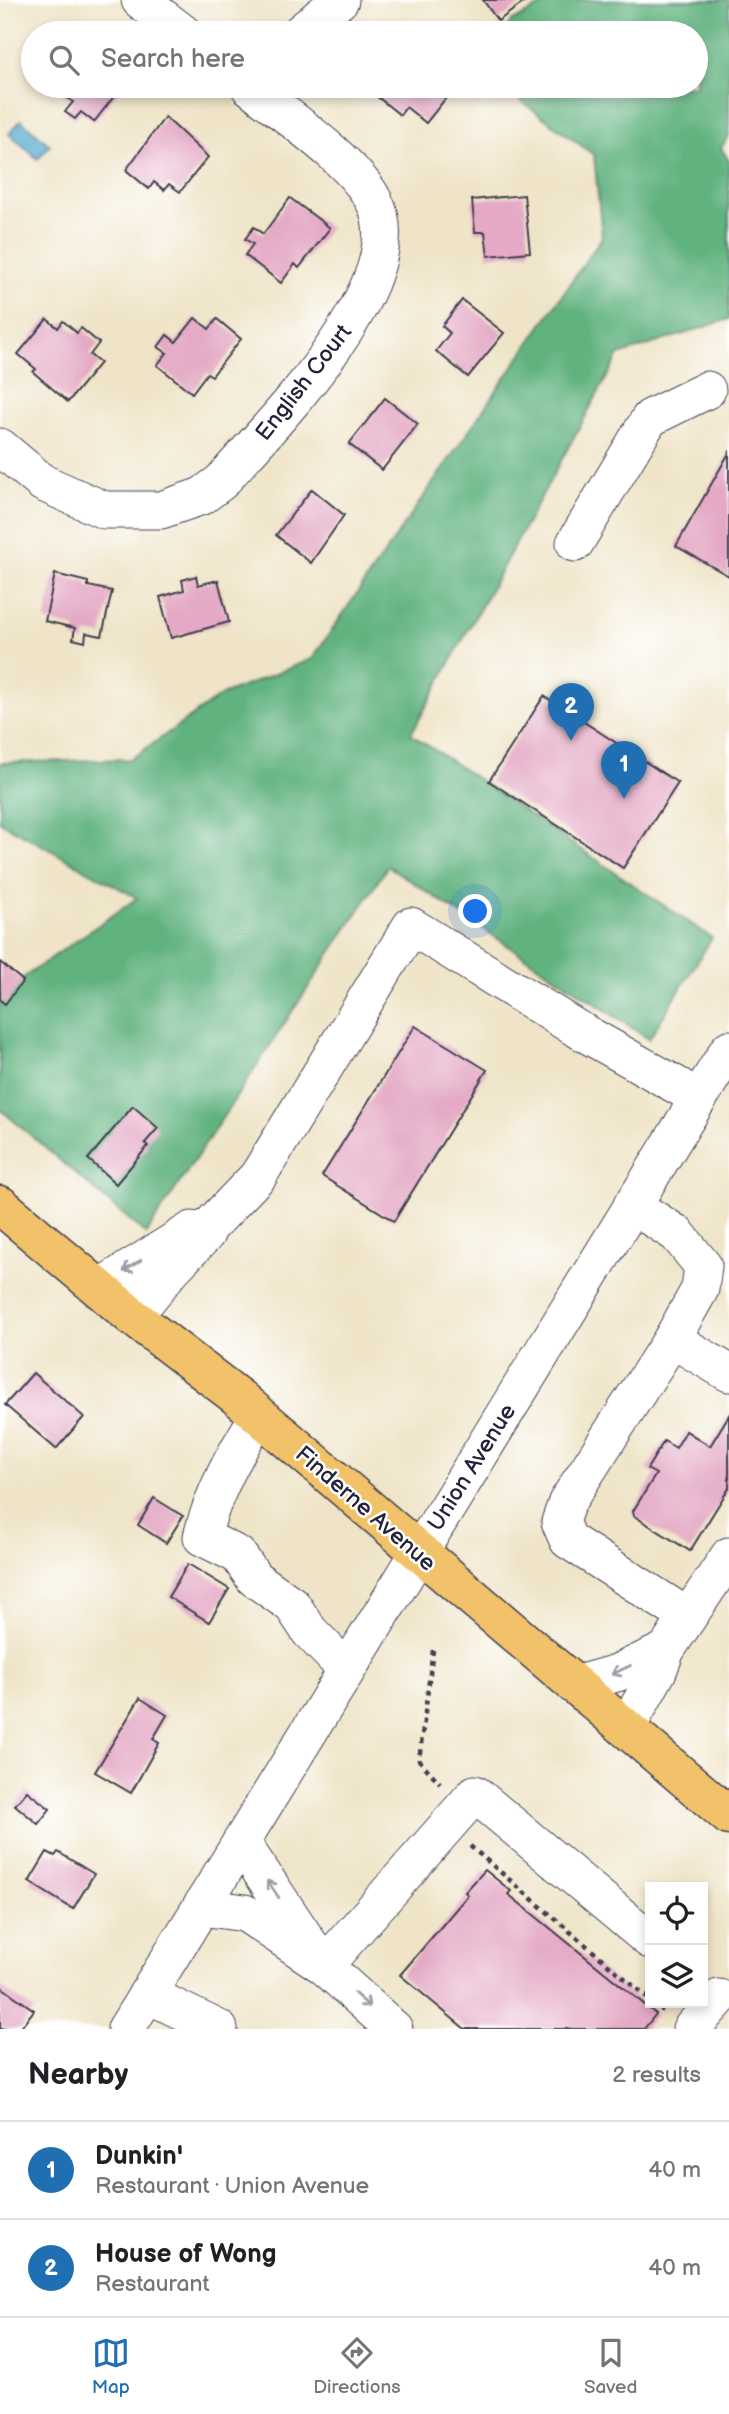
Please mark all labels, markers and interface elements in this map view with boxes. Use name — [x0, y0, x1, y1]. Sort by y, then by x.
search box — [21, 21, 708, 98]
icon: search — [45, 41, 83, 79]
text: Search here — [101, 44, 245, 75]
street label: English Court — [250, 319, 358, 446]
pin: 2 — [548, 683, 594, 741]
pin: 1 — [601, 741, 647, 799]
your location — [458, 894, 492, 928]
one-way arrow — [122, 1260, 142, 1274]
street label: Union Avenue — [422, 1399, 522, 1536]
street label: Finderne Avenue — [289, 1440, 441, 1577]
one-way arrow — [611, 1664, 632, 1677]
one-way arrow — [265, 1880, 280, 1899]
map controls — [645, 1882, 708, 2008]
button: locate — [645, 1882, 708, 1945]
button: layers — [645, 1945, 708, 2008]
one-way arrow — [353, 1992, 371, 2008]
text: Nearby — [28, 2057, 128, 2093]
text: 2 results — [612, 2061, 701, 2089]
text: Dunkin' — [95, 2141, 183, 2172]
text: 1 — [46, 2156, 56, 2184]
text: 40 m — [648, 2156, 701, 2184]
text: Restaurant · Union Avenue — [95, 2172, 369, 2200]
text: House of Wong — [95, 2239, 276, 2270]
text: 2 — [44, 2254, 58, 2282]
text: 40 m — [648, 2254, 701, 2282]
text: Restaurant — [95, 2270, 209, 2298]
tab: Map — [92, 2334, 130, 2399]
tab: Directions — [313, 2334, 401, 2399]
tab: Saved — [584, 2334, 637, 2399]

